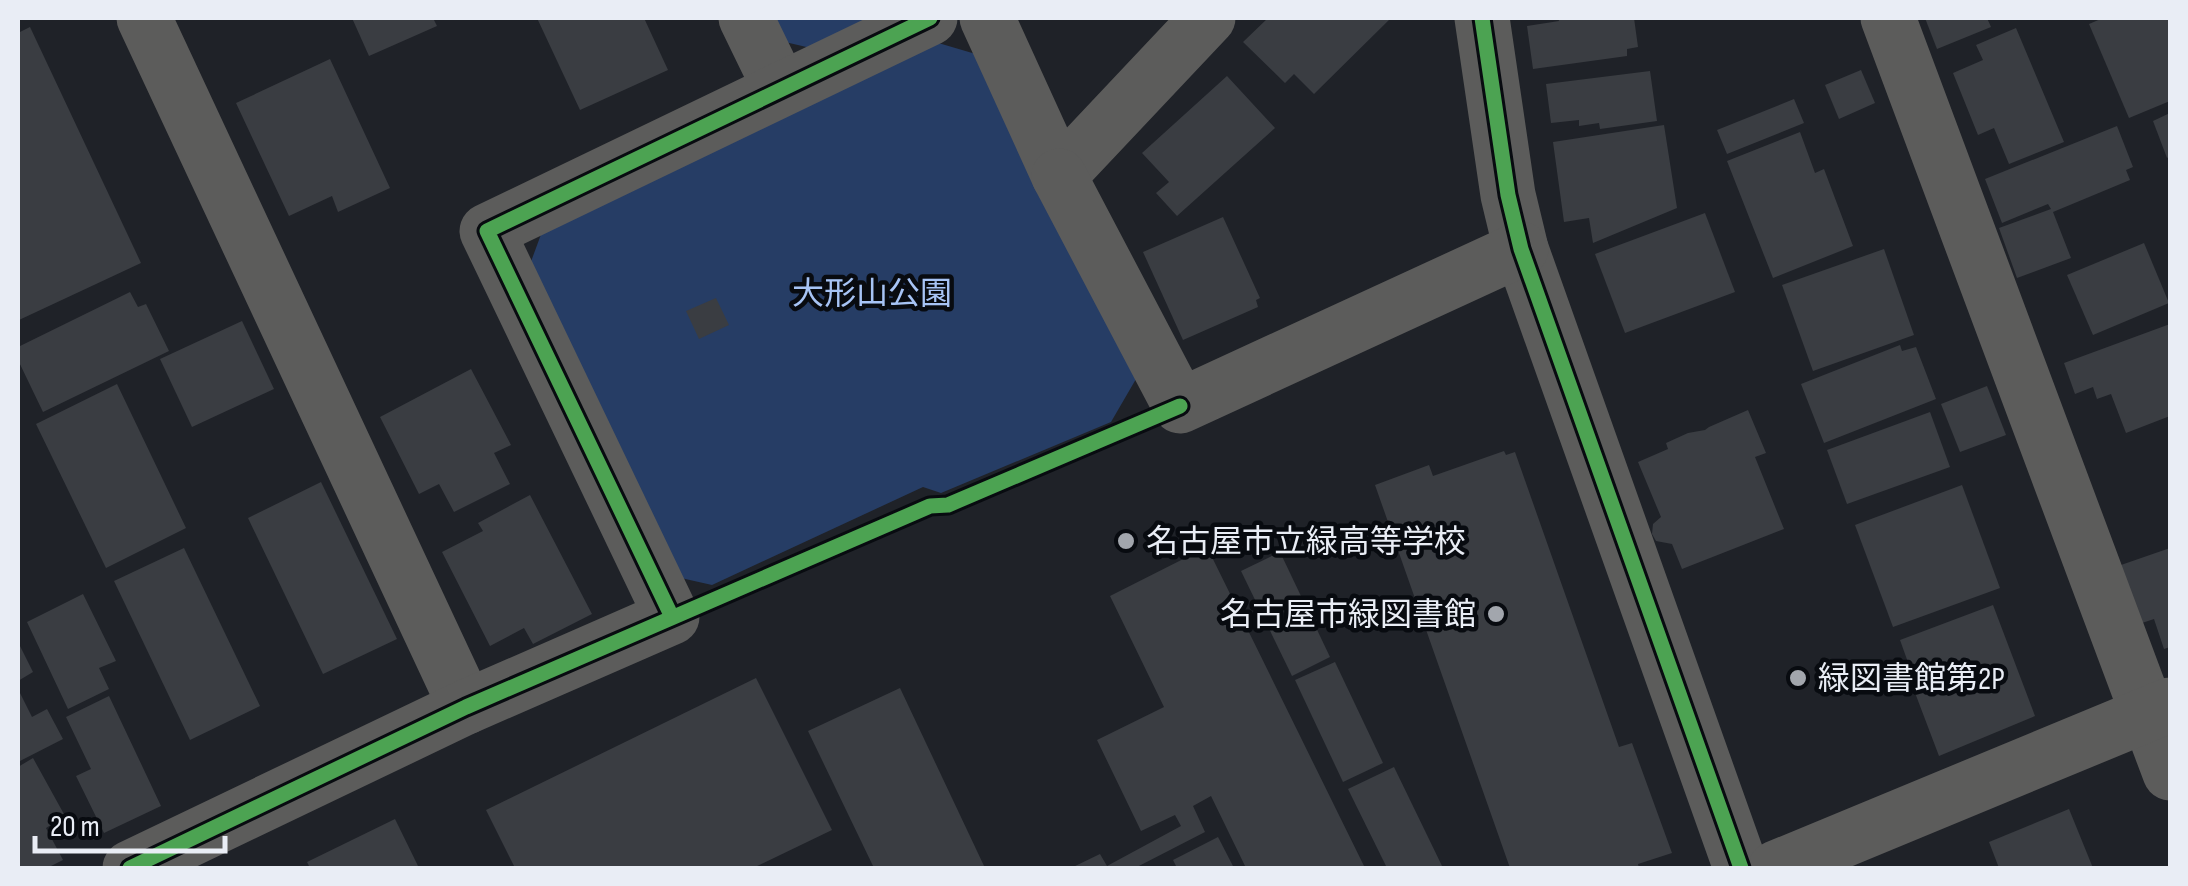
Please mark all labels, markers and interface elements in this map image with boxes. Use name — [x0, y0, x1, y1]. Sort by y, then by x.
park label: 大形山公園 — [792, 275, 952, 314]
place label: 名古屋市立緑高等学校 — [1146, 523, 1466, 562]
marker: 名古屋市立緑高等学校 — [1115, 530, 1137, 552]
place label: 名古屋市緑図書館 — [1220, 596, 1476, 635]
marker: 名古屋市緑図書館 — [1485, 603, 1507, 625]
place label: 緑図書館第2P — [1818, 660, 2005, 699]
marker: 緑図書館第2P — [1787, 667, 1809, 689]
scale bar — [35, 791, 225, 853]
text: 20 m — [50, 809, 100, 845]

